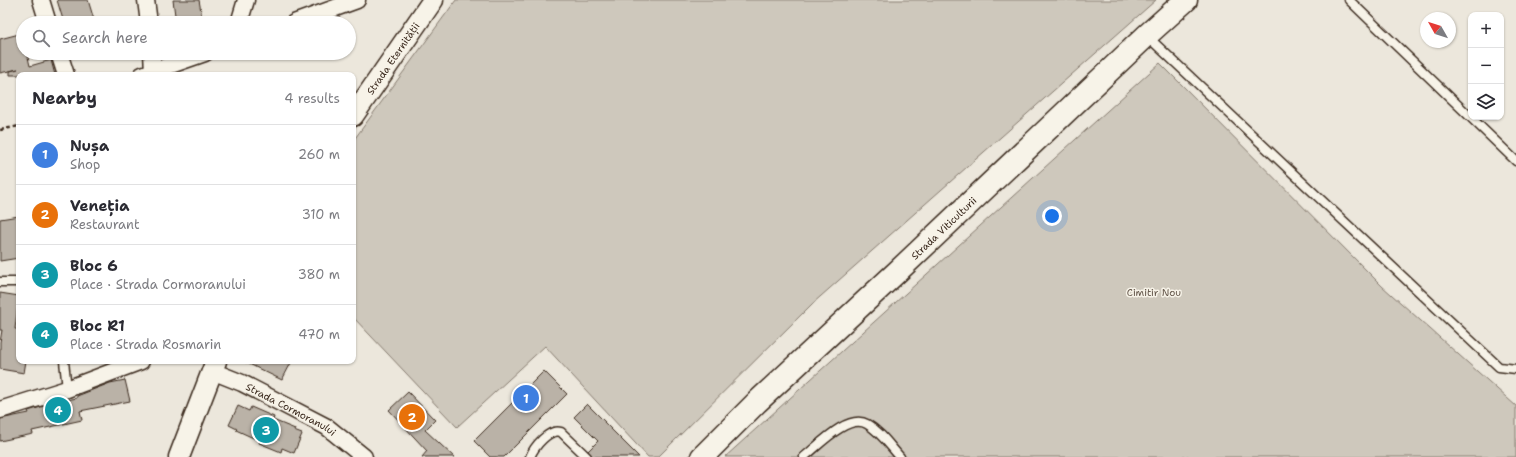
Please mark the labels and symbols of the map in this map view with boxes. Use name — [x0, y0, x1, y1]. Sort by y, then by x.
north arrow — [1420, 12, 1456, 48]
street label: Strada Eternității — [364, 20, 423, 97]
street label: Strada Viticulturii — [908, 194, 980, 262]
your location — [1042, 206, 1062, 226]
park label: Cimitir Nou — [1127, 286, 1181, 299]
street label: Strada Cormoranului — [244, 380, 339, 439]
pin: 1 — [513, 383, 539, 413]
pin: 4 — [45, 395, 71, 425]
pin: 2 — [399, 402, 425, 432]
pin: 3 — [253, 415, 279, 445]

